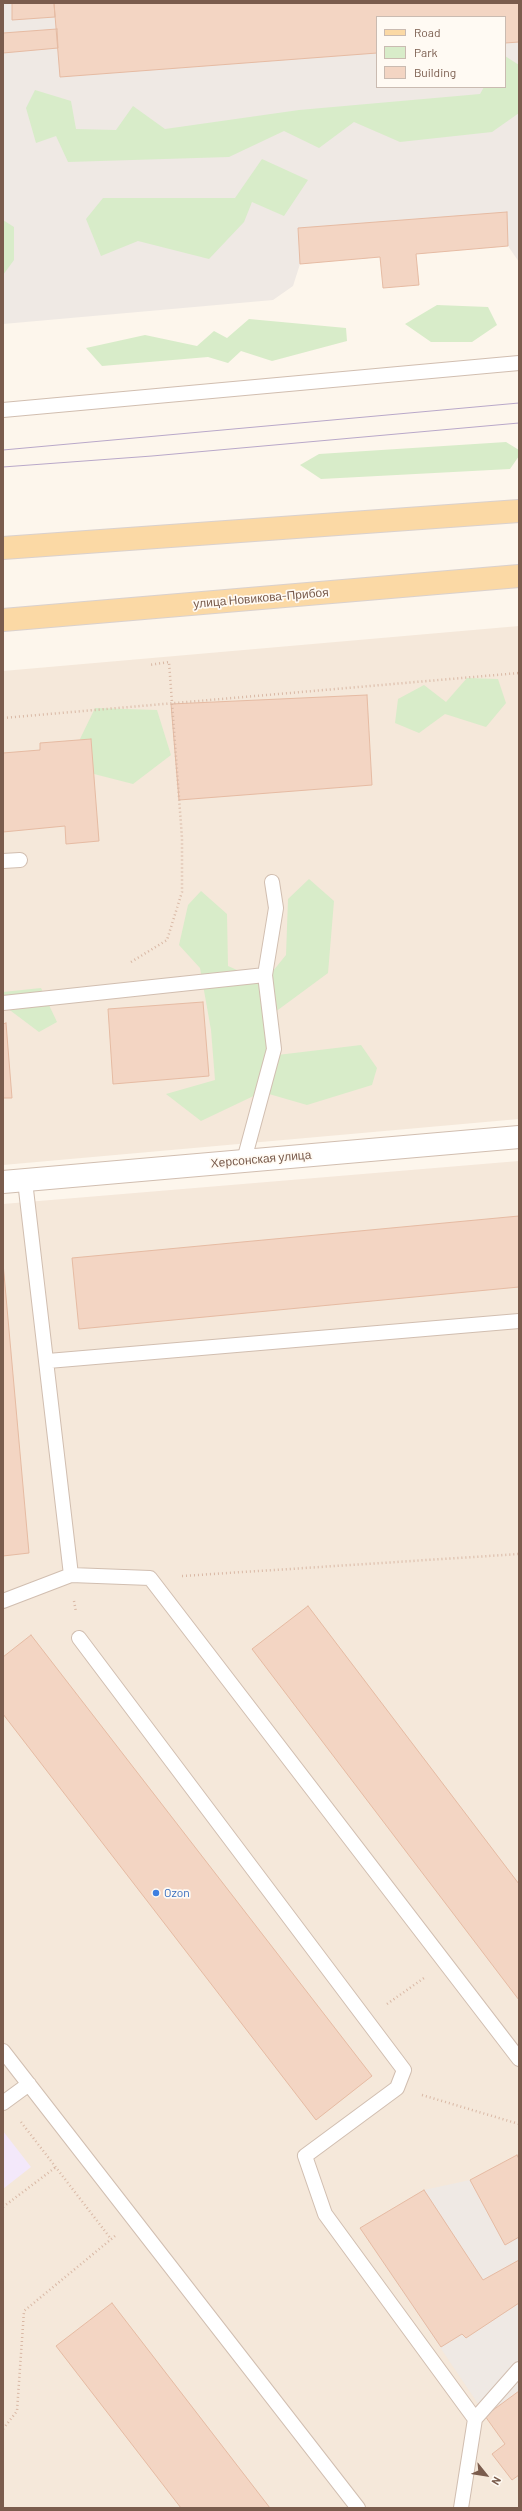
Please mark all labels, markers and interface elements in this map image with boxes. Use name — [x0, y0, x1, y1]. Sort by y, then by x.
legend — [376, 16, 506, 88]
text: Road — [414, 25, 441, 39]
text: Park — [414, 45, 438, 59]
text: Building — [414, 65, 456, 79]
street label: улица Новикова-Прибоя — [193, 585, 329, 611]
street label: Херсонская улица — [210, 1147, 312, 1171]
place label: Ozon — [164, 1886, 190, 1900]
marker: Ozon — [151, 1888, 161, 1898]
north arrow — [466, 2455, 506, 2495]
text: N — [489, 2475, 504, 2488]

